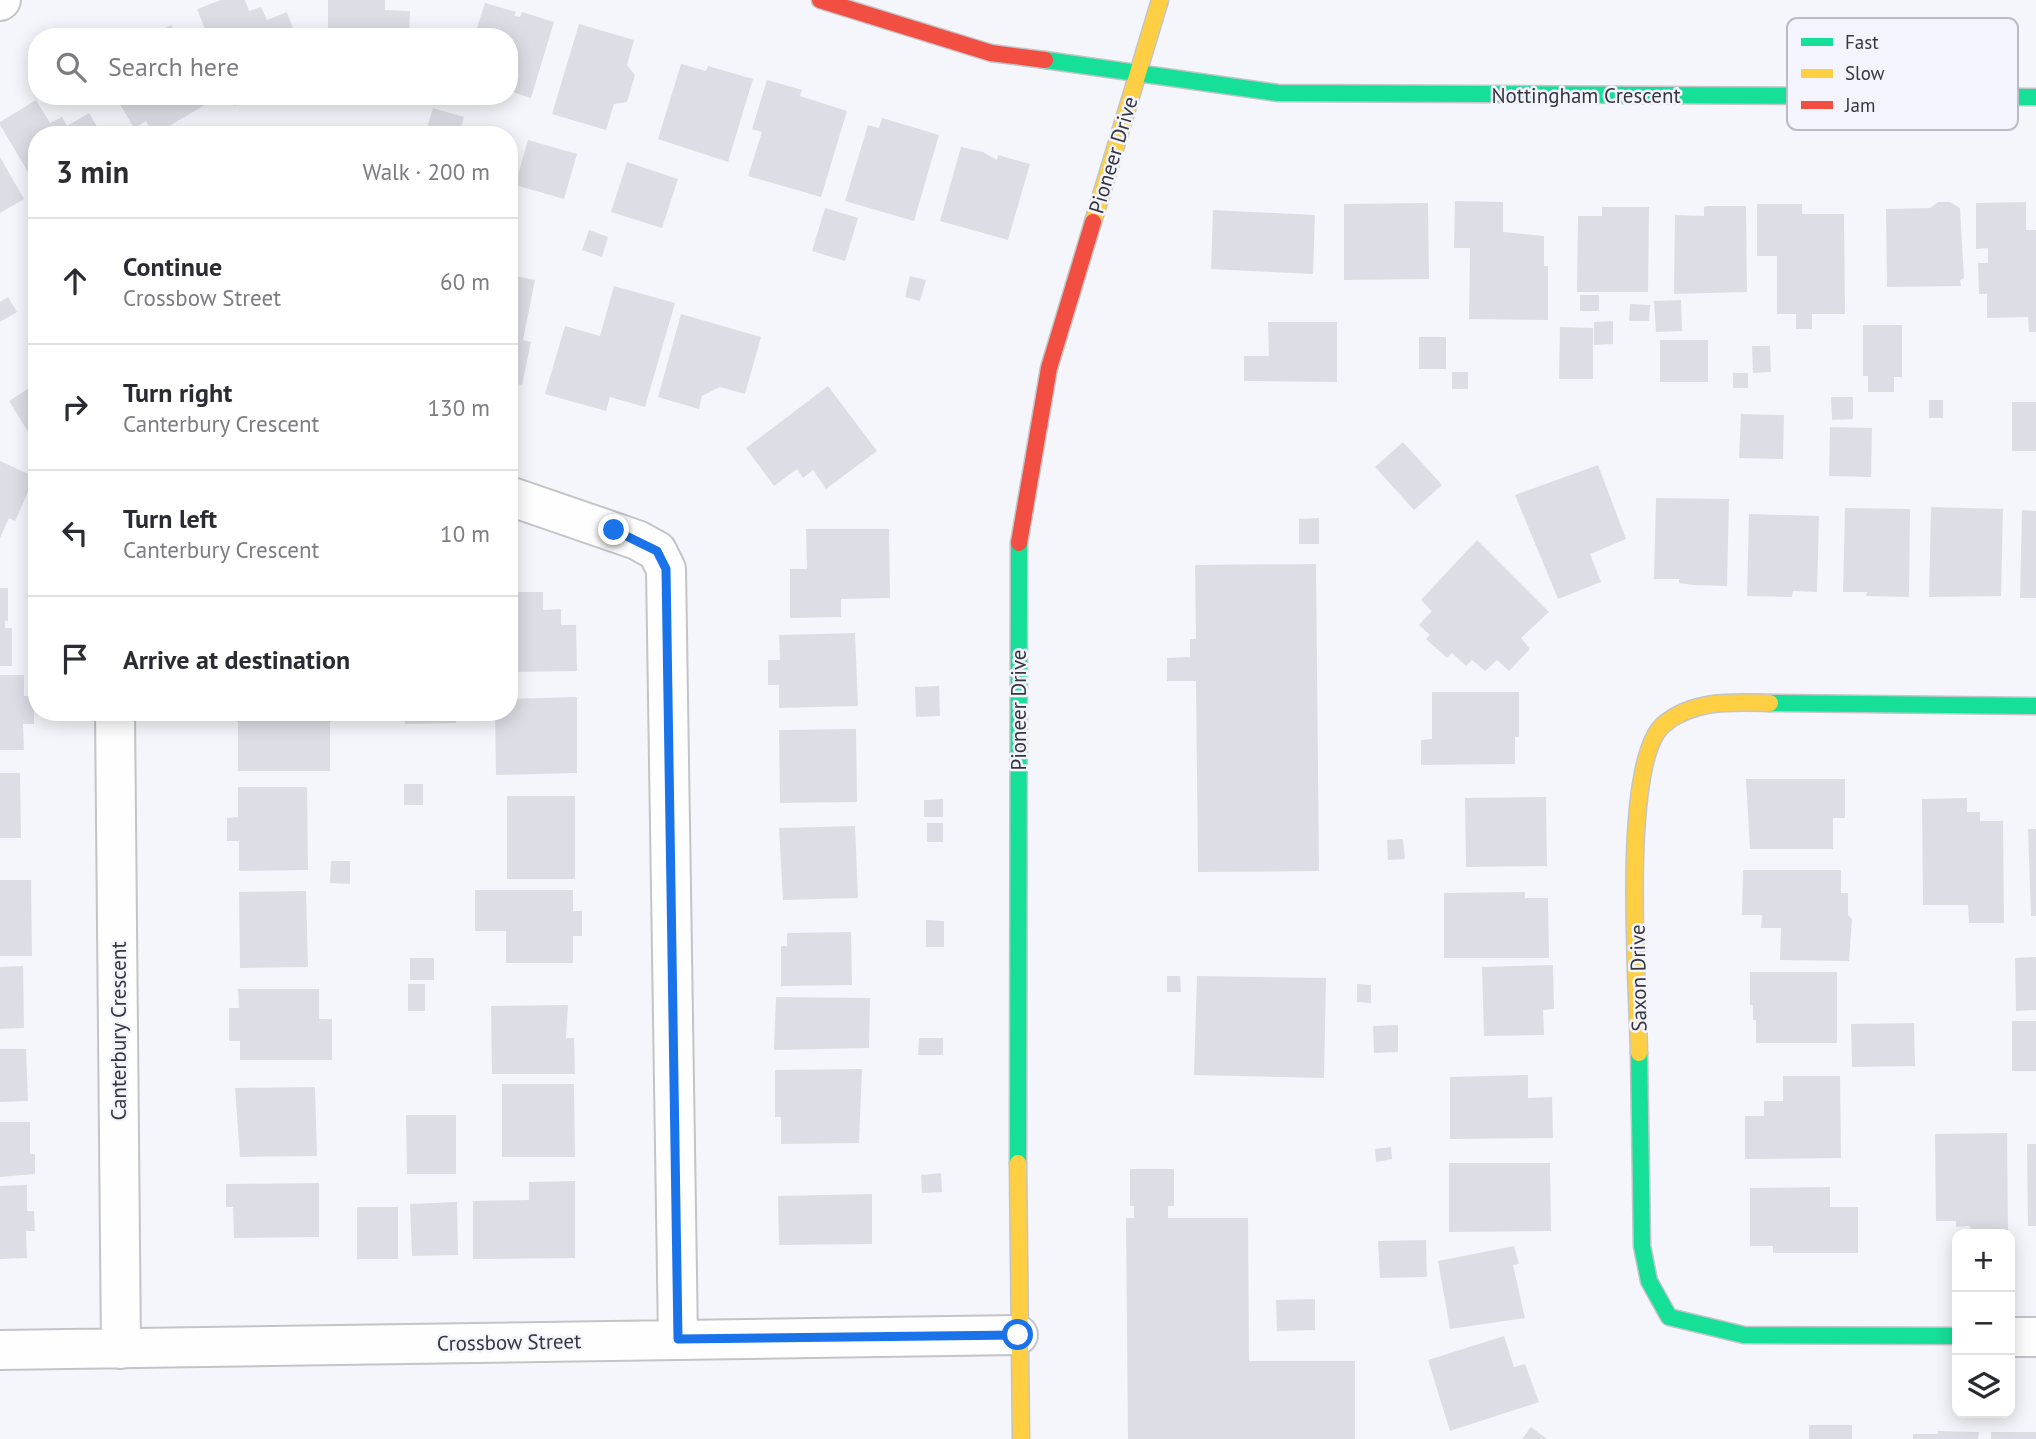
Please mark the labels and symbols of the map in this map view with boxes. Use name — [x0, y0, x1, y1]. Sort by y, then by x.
legend — [1787, 18, 2018, 130]
text: Fast — [1845, 30, 1879, 54]
text: Slow — [1845, 61, 1885, 85]
street label: Nottingham Crescent — [1491, 82, 1681, 109]
street label: Pioneer Drive — [1082, 93, 1144, 217]
text: Jam — [1844, 93, 1875, 117]
route end — [598, 514, 629, 545]
street label: Pioneer Drive — [1005, 649, 1032, 771]
street label: Saxon Drive — [1624, 924, 1652, 1032]
street label: Canterbury Crescent — [105, 941, 132, 1121]
route start — [1002, 1319, 1033, 1350]
street label: Crossbow Street — [437, 1327, 581, 1357]

